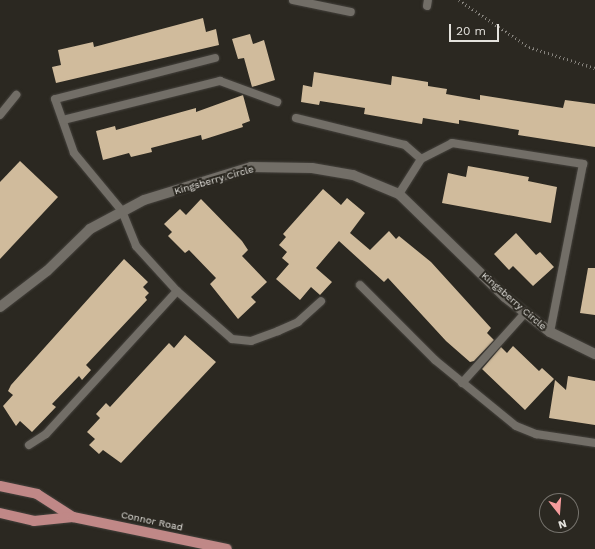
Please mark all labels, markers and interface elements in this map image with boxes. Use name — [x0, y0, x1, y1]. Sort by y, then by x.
scale bar — [451, 16, 501, 42]
text: 20 m — [456, 24, 486, 38]
street label: Kingsberry Circle — [173, 163, 255, 197]
street label: Kingsberry Circle — [479, 269, 549, 333]
north arrow — [539, 493, 579, 533]
street label: Connor Road — [120, 509, 184, 533]
text: N — [557, 517, 568, 531]

